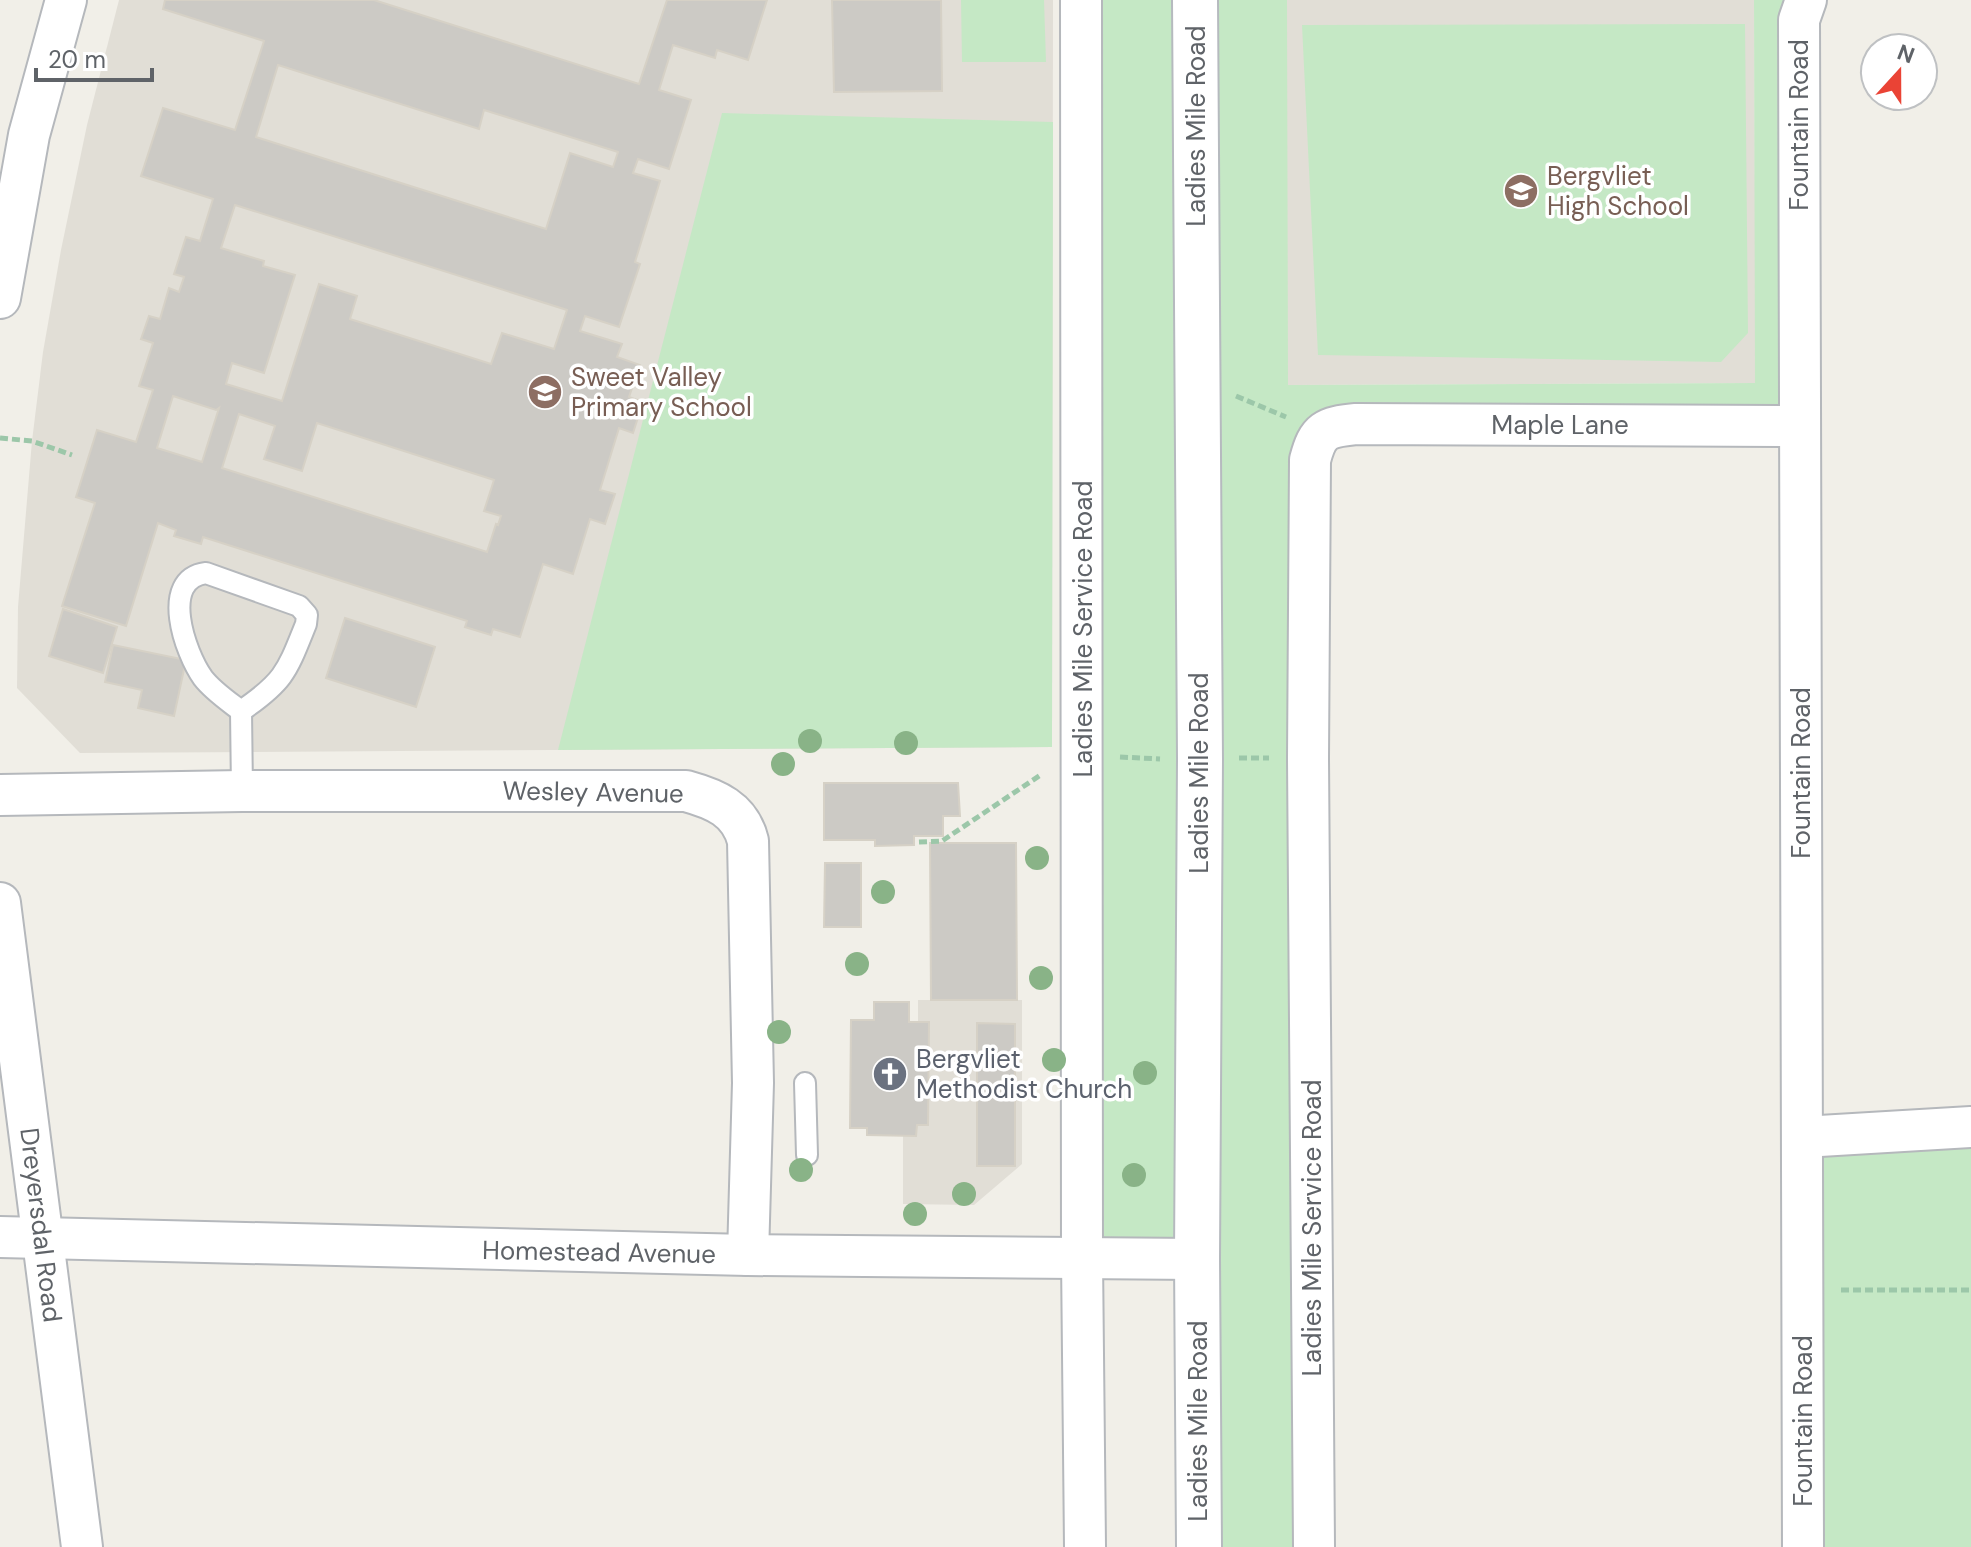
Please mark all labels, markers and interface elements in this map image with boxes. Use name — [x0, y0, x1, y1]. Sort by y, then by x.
street label: Ladies Mile Road — [1179, 25, 1213, 227]
scale bar — [36, 32, 152, 82]
north arrow — [1859, 32, 1939, 112]
text: N — [1893, 37, 1919, 70]
street label: Fountain Road — [1782, 39, 1816, 211]
text: 20 m — [48, 44, 106, 75]
place label: Bergvliet High School — [1547, 159, 1689, 223]
school or university icon: Bergvliet High School — [1502, 172, 1540, 210]
place label: Sweet Valley Primary School — [571, 360, 752, 424]
school or university icon: Sweet Valley Primary School — [526, 373, 564, 411]
street label: Maple Lane — [1491, 408, 1629, 442]
street label: Ladies Mile Service Road — [1066, 480, 1100, 778]
street label: Ladies Mile Road — [1182, 672, 1216, 874]
street label: Fountain Road — [1784, 687, 1818, 859]
street label: Wesley Avenue — [502, 773, 684, 811]
place label: Bergvliet Methodist Church — [916, 1042, 1132, 1106]
church icon: Bergvliet Methodist Church — [871, 1055, 909, 1093]
street label: Ladies Mile Service Road — [1295, 1079, 1329, 1377]
street label: Dreyersdal Road — [12, 1126, 70, 1324]
street label: Homestead Avenue — [482, 1233, 716, 1271]
street label: Ladies Mile Road — [1181, 1320, 1215, 1522]
street label: Fountain Road — [1786, 1335, 1820, 1507]

